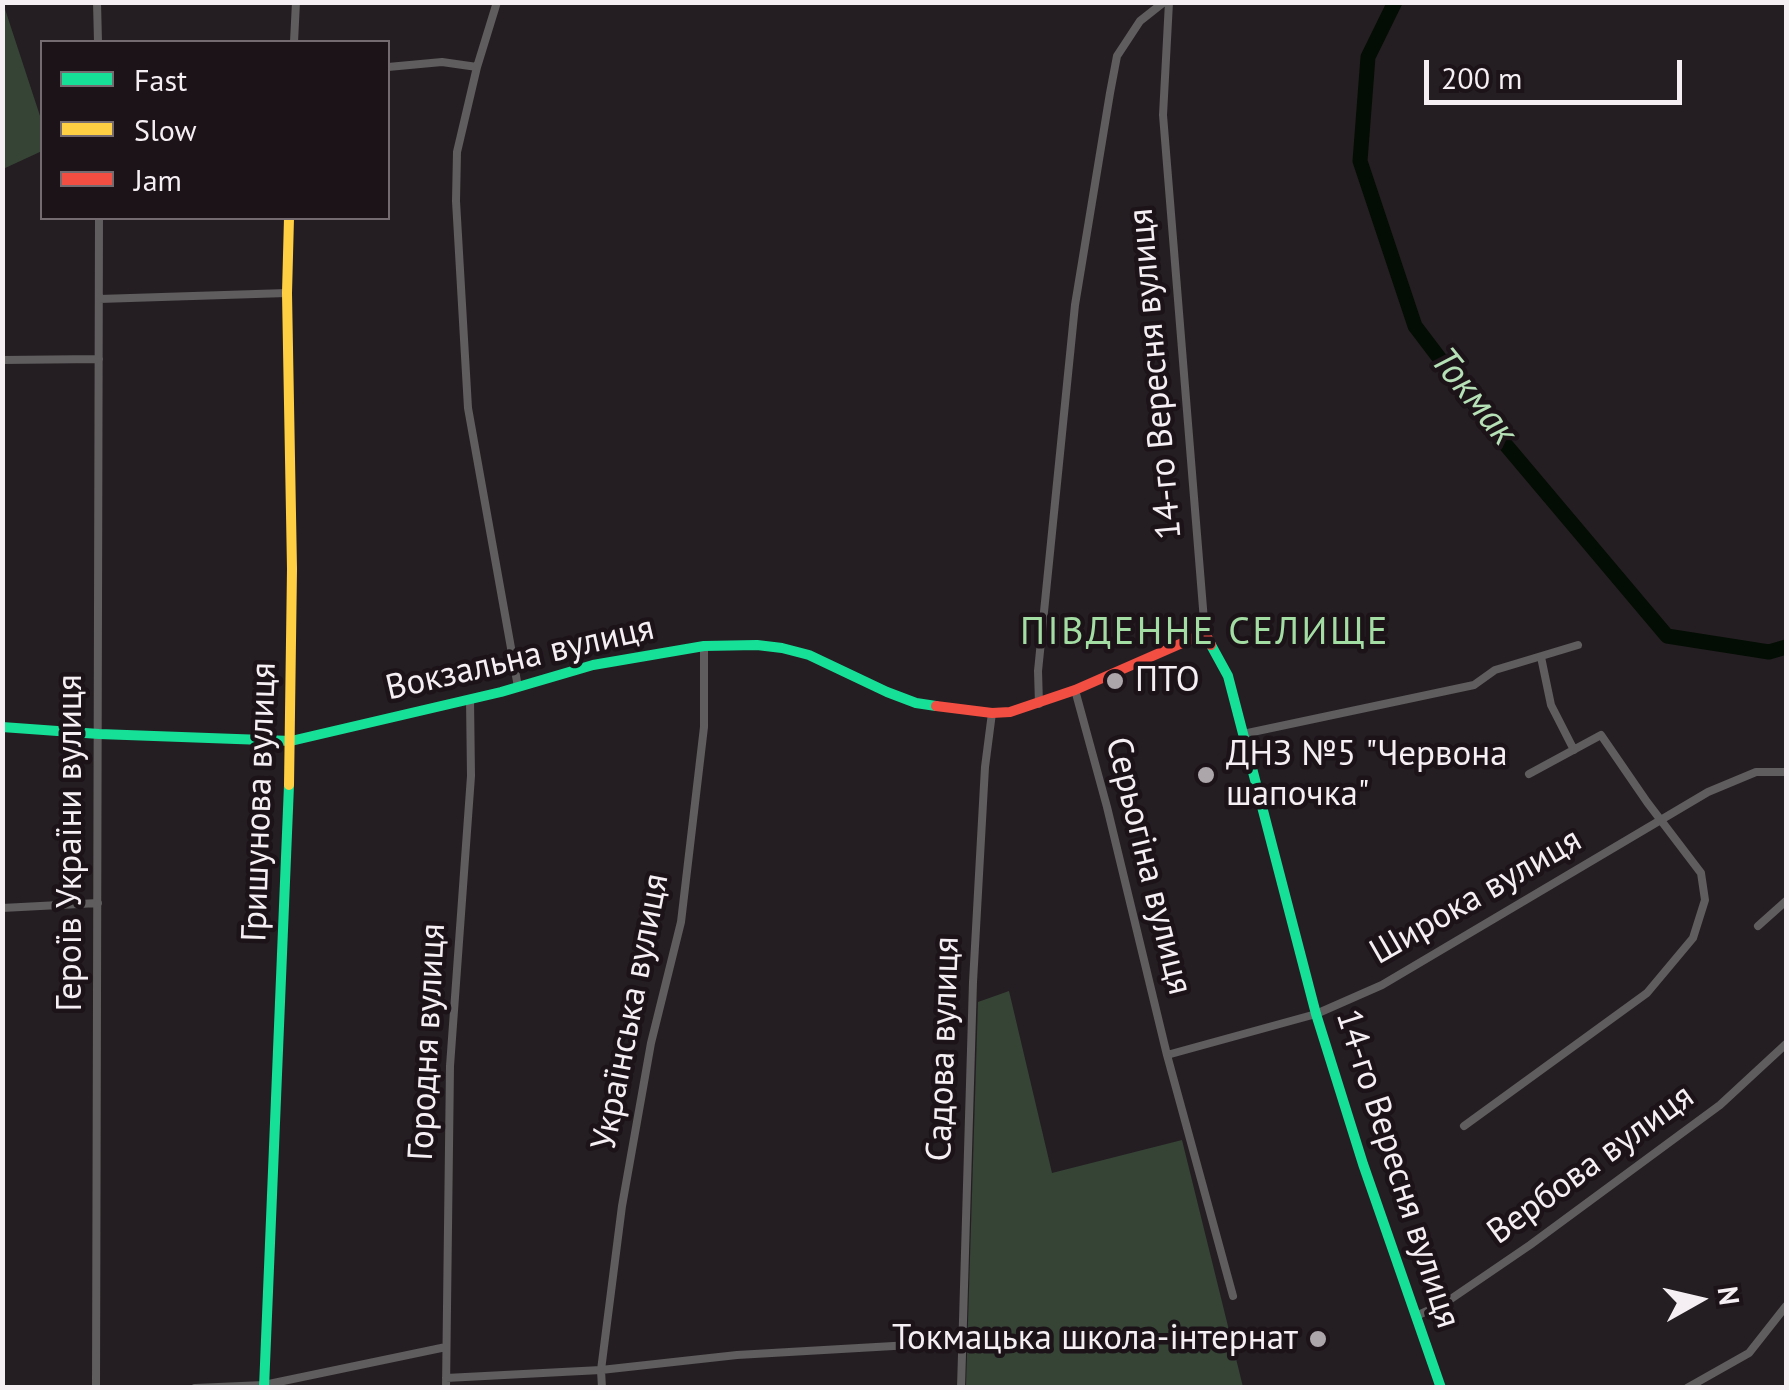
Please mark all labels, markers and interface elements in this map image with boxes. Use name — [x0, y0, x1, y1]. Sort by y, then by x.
legend — [40, 40, 390, 220]
scale bar — [1429, 40, 1686, 102]
text: 200 m — [1441, 58, 1522, 97]
text: Fast — [134, 60, 187, 99]
text: Slow — [134, 110, 197, 149]
text: Jam — [134, 160, 182, 199]
street label: 14-го Вересня вулиця — [1121, 207, 1191, 541]
water label: Токмак — [1420, 339, 1526, 455]
street label: Вокзальна вулиця — [382, 608, 658, 710]
district label: ПІВДЕННЕ СЕЛИЩЕ — [1020, 610, 1390, 656]
place label: ПТО — [1135, 660, 1200, 702]
street label: Гришунова вулиця — [234, 662, 286, 942]
marker: ПТО — [1104, 670, 1126, 692]
street label: Героїв України вулиця — [50, 674, 92, 1012]
street label: Серьогіна вулиця — [1096, 733, 1200, 999]
place label: ДНЗ №5 "Червона шапочка" — [1226, 734, 1508, 816]
marker: ДНЗ №5 "Червона шапочка" — [1195, 764, 1217, 786]
street label: Широка вулиця — [1363, 820, 1589, 974]
street label: Українська вулиця — [584, 870, 678, 1154]
street label: Городня вулиця — [401, 922, 455, 1162]
street label: Садова вулиця — [919, 936, 969, 1162]
street label: 14-го Вересня вулиця — [1326, 1005, 1468, 1333]
street label: Вербова вулиця — [1480, 1076, 1702, 1254]
north arrow — [1649, 1250, 1749, 1350]
text: N — [1710, 1284, 1749, 1307]
place label: Токмацька школа-інтернат — [892, 1318, 1298, 1360]
marker: Токмацька школа-інтернат — [1307, 1328, 1329, 1350]

